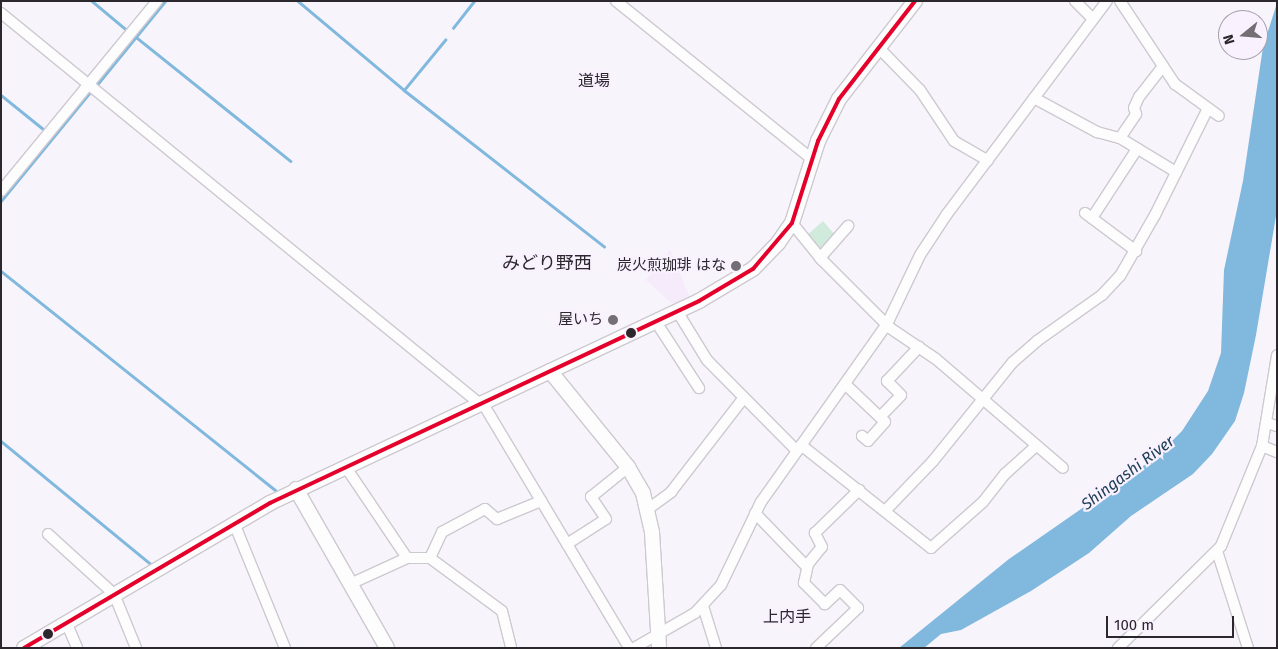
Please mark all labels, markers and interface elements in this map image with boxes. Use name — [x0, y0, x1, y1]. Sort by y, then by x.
north arrow — [1218, 10, 1268, 60]
text: N — [1220, 32, 1239, 46]
district label: 道場 — [578, 71, 610, 91]
district label: みどり野西 — [502, 252, 592, 274]
place label: 炭火煎珈琲 はな — [617, 257, 726, 275]
marker: 炭火煎珈琲 はな — [730, 260, 742, 272]
place label: 屋いち — [558, 311, 603, 329]
marker: 屋いち — [607, 314, 619, 326]
unlabelled marker — [626, 328, 636, 338]
water label: Shingashi River — [1078, 432, 1178, 514]
scale bar — [1108, 606, 1236, 638]
district label: 上内手 — [763, 607, 811, 627]
text: 100 m — [1114, 616, 1154, 634]
unlabelled marker — [43, 629, 53, 639]

